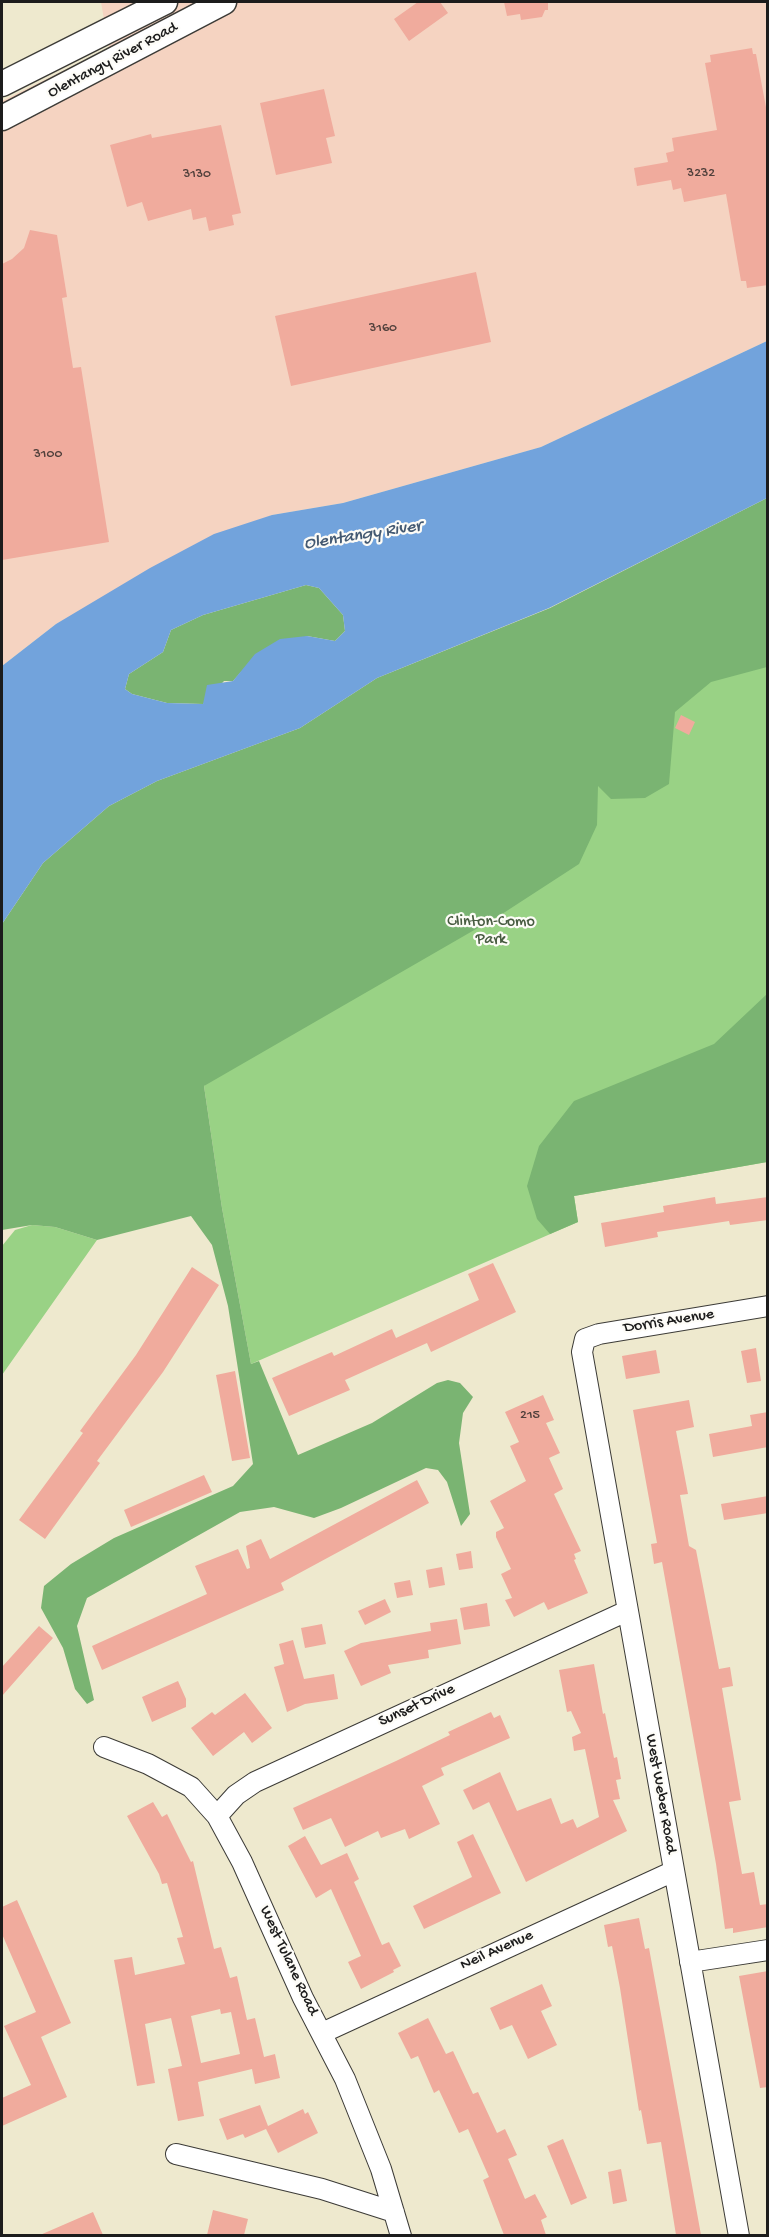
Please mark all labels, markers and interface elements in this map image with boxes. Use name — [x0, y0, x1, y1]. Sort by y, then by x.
street label: Olentangy River Road — [45, 19, 181, 103]
house number: 3232 — [687, 166, 715, 182]
house number: 3130 — [183, 167, 211, 183]
house number: 3160 — [369, 321, 397, 337]
house number: 3100 — [34, 447, 62, 463]
water label: Olentangy River — [303, 516, 423, 556]
park label: Clinton-Como Park — [447, 913, 535, 951]
street label: Dorris Avenue — [622, 1305, 716, 1339]
house number: 215 — [520, 1408, 540, 1424]
street label: Sunset Drive — [376, 1680, 458, 1732]
street label: West Weber Road — [640, 1733, 680, 1855]
street label: West Tulane Road — [254, 1903, 322, 2019]
street label: Neil Avenue — [458, 1926, 536, 1976]

